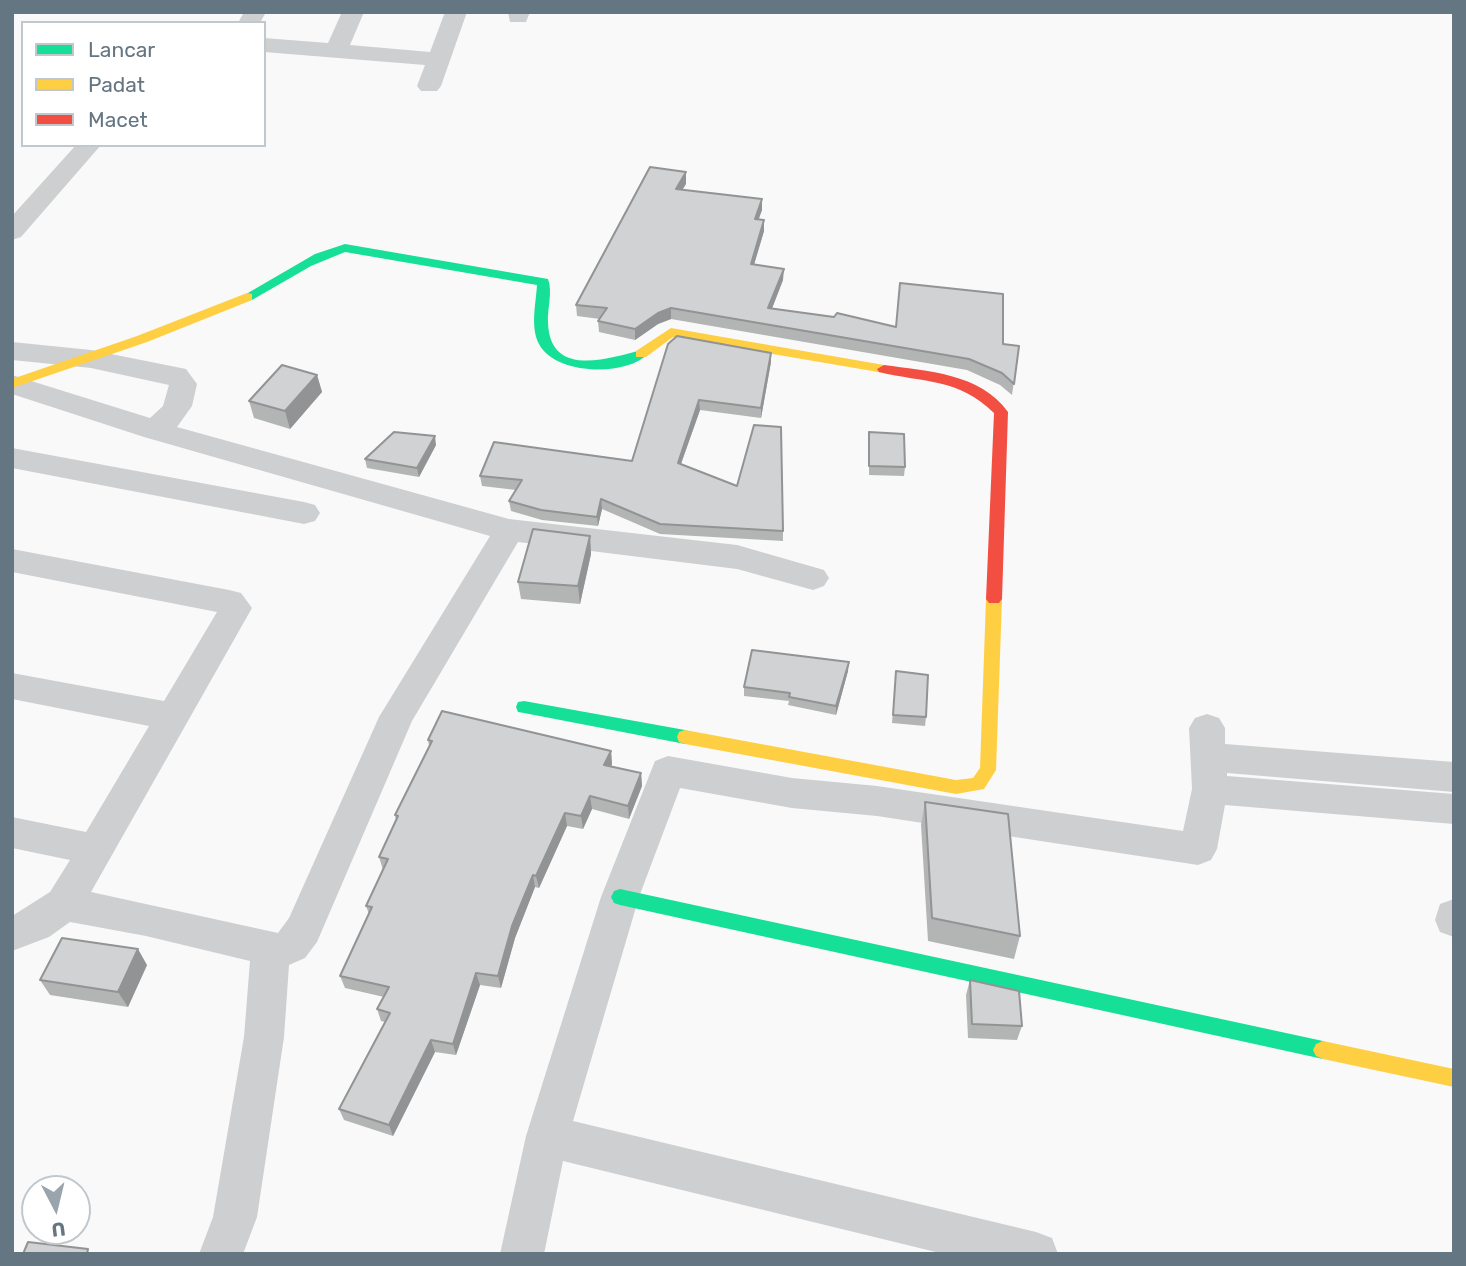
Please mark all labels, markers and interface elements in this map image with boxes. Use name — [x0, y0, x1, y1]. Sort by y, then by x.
legend — [21, 21, 266, 147]
text: Lancar — [88, 37, 155, 62]
text: Padat — [88, 72, 145, 97]
text: Macet — [88, 107, 148, 132]
north arrow — [21, 1175, 91, 1245]
text: U — [50, 1217, 67, 1242]

